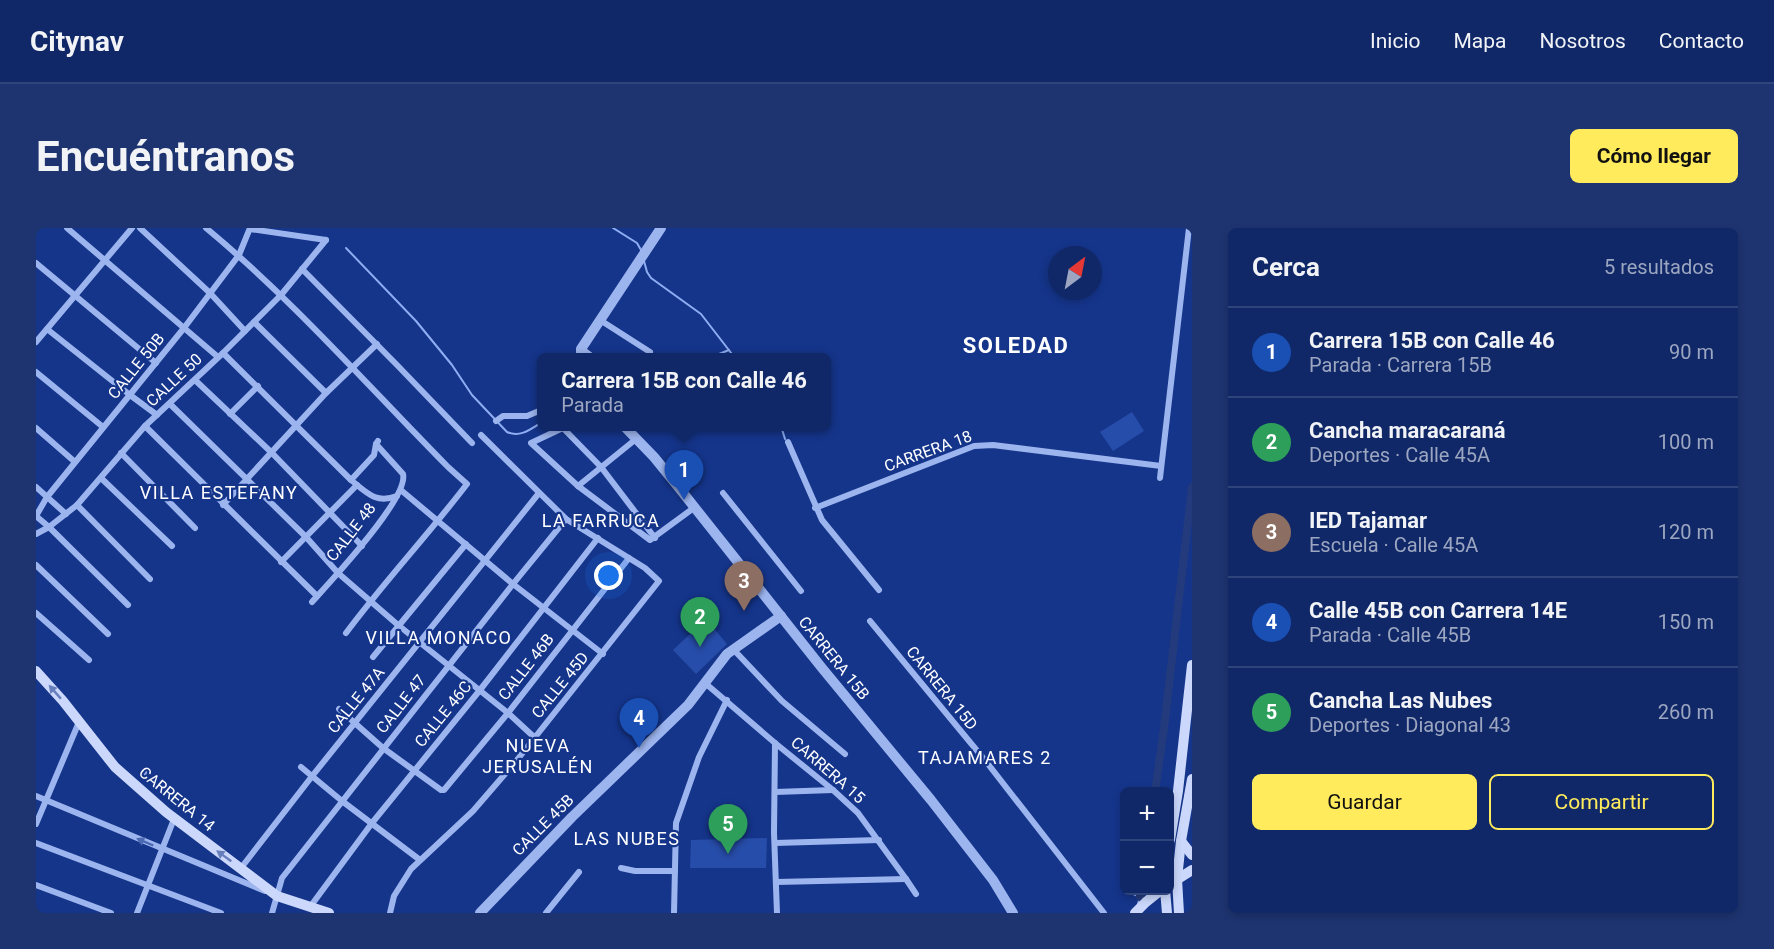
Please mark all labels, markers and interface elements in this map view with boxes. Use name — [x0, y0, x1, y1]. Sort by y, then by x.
text: Citynav — [30, 25, 124, 58]
text: Inicio — [1370, 29, 1420, 53]
text: Mapa — [1453, 29, 1506, 53]
text: Nosotros — [1539, 29, 1626, 53]
text: Contacto — [1659, 29, 1744, 53]
button: Cómo llegar — [1570, 129, 1738, 183]
text: Encuéntranos — [36, 132, 295, 181]
north arrow — [1048, 246, 1102, 300]
text: Cerca — [1252, 252, 1320, 282]
text: 5 resultados — [1604, 255, 1714, 279]
text: Carrera 15B con Calle 46 — [1309, 328, 1555, 353]
street label: CALLE 50B — [104, 329, 168, 403]
district label: SOLEDAD — [963, 333, 1069, 358]
text: 1 — [1266, 340, 1277, 364]
text: 90 m — [1669, 340, 1714, 364]
street label: CALLE 50 — [142, 349, 206, 411]
popup — [537, 353, 831, 431]
text: Parada · Carrera 15B — [1309, 353, 1492, 377]
text: Carrera 15B con Calle 46 — [561, 368, 807, 393]
text: Parada — [561, 393, 624, 417]
text: Cancha maracaraná — [1309, 418, 1506, 443]
street label: CARRERA 18 — [882, 426, 974, 476]
text: 2 — [1266, 430, 1277, 454]
text: 100 m — [1658, 430, 1714, 454]
text: Deportes · Calle 45A — [1309, 443, 1490, 467]
pin: 1 — [664, 450, 704, 500]
district label: VILLA ESTEFANY — [140, 482, 298, 503]
street label: CALLE 48 — [322, 499, 380, 565]
text: IED Tajamar — [1309, 508, 1427, 533]
district label: LA FARRUCA — [542, 510, 660, 531]
text: 3 — [1266, 520, 1277, 544]
text: 120 m — [1658, 520, 1714, 544]
text: Escuela · Calle 45A — [1309, 533, 1478, 557]
your location — [594, 561, 623, 590]
pin: 3 — [724, 562, 764, 611]
pin: 2 — [680, 598, 720, 647]
text: Calle 45B con Carrera 14E — [1309, 598, 1567, 623]
text: 4 — [1266, 610, 1277, 634]
text: 150 m — [1658, 610, 1714, 634]
street label: CARRERA 15B — [795, 612, 873, 704]
text: Parada · Calle 45B — [1309, 623, 1471, 647]
district label: VILLA MONACO — [366, 627, 512, 648]
street label: CALLE 46B — [494, 630, 558, 704]
street label: CARRERA 15D — [902, 642, 982, 734]
street label: CALLE 45D — [528, 648, 592, 722]
street label: CALLE 47A — [324, 663, 389, 737]
street label: CALLE 47 — [372, 671, 430, 737]
street label: CALLE 46C — [411, 677, 475, 751]
one-way arrow — [49, 685, 62, 700]
text: Cancha Las Nubes — [1309, 688, 1492, 713]
pin: 4 — [620, 698, 658, 748]
text: 5 — [1266, 700, 1277, 724]
text: 260 m — [1658, 700, 1714, 724]
text: Deportes · Diagonal 43 — [1309, 713, 1511, 737]
street label: CARRERA 15 — [787, 733, 869, 807]
district label: NUEVA JERUSALÉN — [482, 735, 594, 777]
district label: TAJAMARES 2 — [918, 747, 1052, 768]
street label: CARRERA 14 — [135, 763, 219, 835]
button: Guardar — [1252, 774, 1477, 830]
button: Compartir — [1489, 774, 1714, 830]
map controls — [1120, 787, 1174, 895]
button: + — [1120, 787, 1174, 841]
street label: CALLE 45B — [508, 790, 578, 860]
pin: 5 — [708, 804, 748, 854]
district label: LAS NUBES — [574, 828, 680, 849]
one-way arrow — [137, 837, 154, 846]
button: − — [1120, 841, 1174, 895]
one-way arrow — [217, 850, 233, 862]

